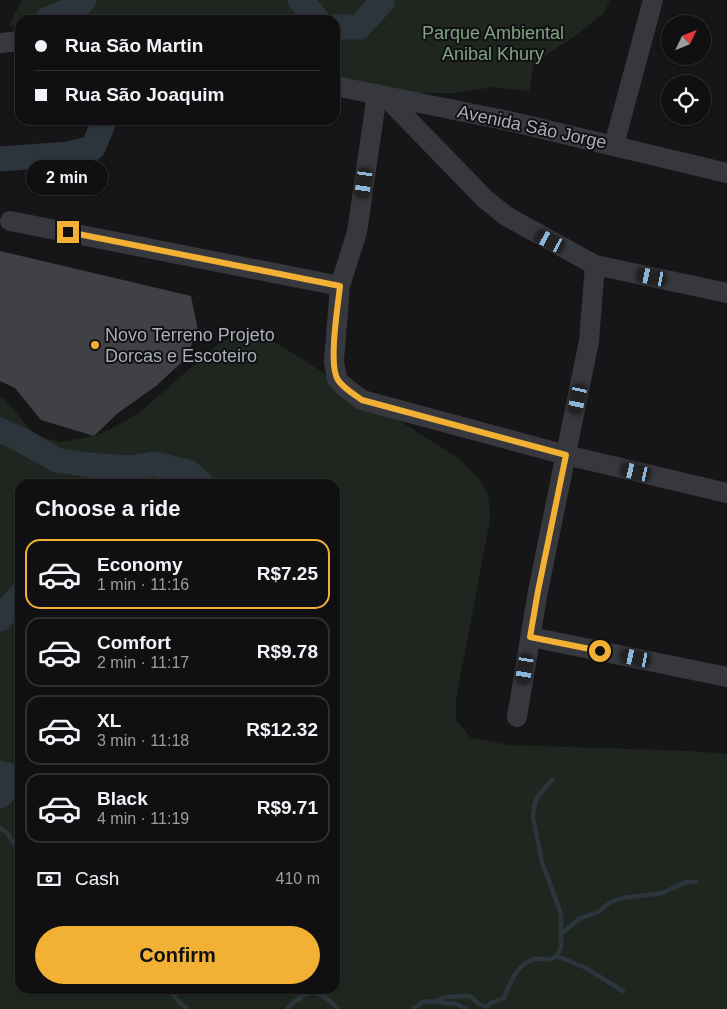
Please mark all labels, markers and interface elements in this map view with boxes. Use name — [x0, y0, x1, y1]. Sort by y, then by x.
north arrow — [661, 15, 711, 65]
map controls — [661, 15, 711, 125]
park label: Parque Ambiental Anibal Khury — [422, 23, 564, 64]
text: Rua São Martin — [65, 35, 203, 56]
button: locate — [661, 75, 711, 125]
text: Rua São Joaquim — [65, 84, 224, 105]
street label: Avenida São Jorge — [456, 101, 608, 153]
callout: 2 min — [27, 160, 109, 194]
car — [354, 167, 373, 199]
text: 2 min — [46, 169, 88, 186]
route end — [57, 221, 79, 243]
car — [533, 227, 566, 255]
car — [635, 267, 668, 287]
place label: Novo Terreno Projeto Dorcas e Escoteiro — [105, 325, 275, 366]
marker: Novo Terreno Projeto Dorcas e Escoteiro — [89, 339, 101, 351]
car — [567, 383, 588, 415]
car — [619, 461, 652, 483]
text: Choose a ride — [35, 496, 180, 521]
icon: car — [37, 552, 82, 597]
text: Economy — [97, 554, 183, 575]
text: R$7.25 — [257, 563, 318, 584]
text: 1 min · 11:16 — [97, 576, 189, 593]
icon: car — [37, 630, 82, 675]
text: Comfort — [97, 632, 171, 653]
route start — [589, 640, 611, 662]
text: R$9.78 — [257, 641, 318, 662]
car — [619, 648, 652, 668]
car — [515, 653, 534, 685]
text: 2 min · 11:17 — [97, 654, 189, 671]
icon: car — [37, 708, 82, 753]
text: XL — [97, 710, 121, 731]
text: R$12.32 — [246, 719, 318, 740]
text: 3 min · 11:18 — [97, 732, 189, 749]
icon: car — [37, 786, 82, 831]
text: Black — [97, 788, 148, 809]
text: R$9.71 — [257, 797, 318, 818]
text: 4 min · 11:19 — [97, 810, 189, 827]
icon: cash — [35, 865, 63, 893]
text: Cash — [75, 868, 119, 889]
text: 410 m — [276, 870, 320, 887]
button: Confirm — [35, 926, 320, 984]

